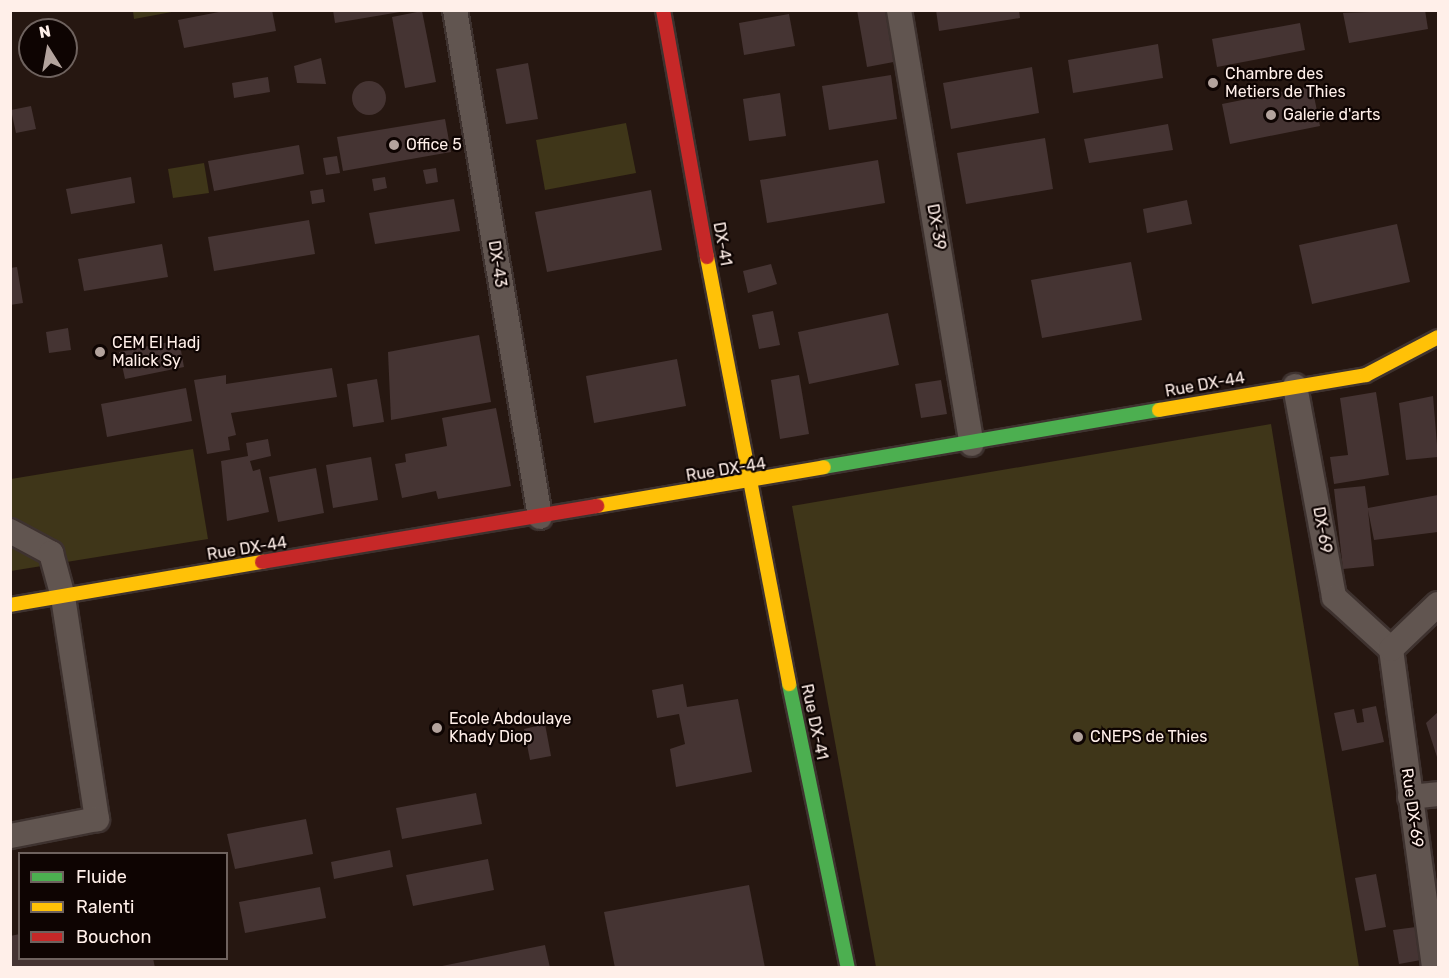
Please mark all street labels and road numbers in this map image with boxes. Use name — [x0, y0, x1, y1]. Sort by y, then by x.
street label: DX-39 — [923, 202, 949, 252]
street label: DX-41 — [709, 221, 735, 267]
street label: DX-43 — [484, 239, 510, 289]
street label: Rue DX-44 — [1164, 369, 1246, 401]
street label: Rue DX-44 — [685, 454, 767, 486]
street label: DX-69 — [1308, 505, 1336, 555]
street label: Rue DX-44 — [206, 533, 288, 565]
street label: Rue DX-41 — [797, 682, 831, 762]
street label: Rue DX-69 — [1397, 767, 1427, 849]

